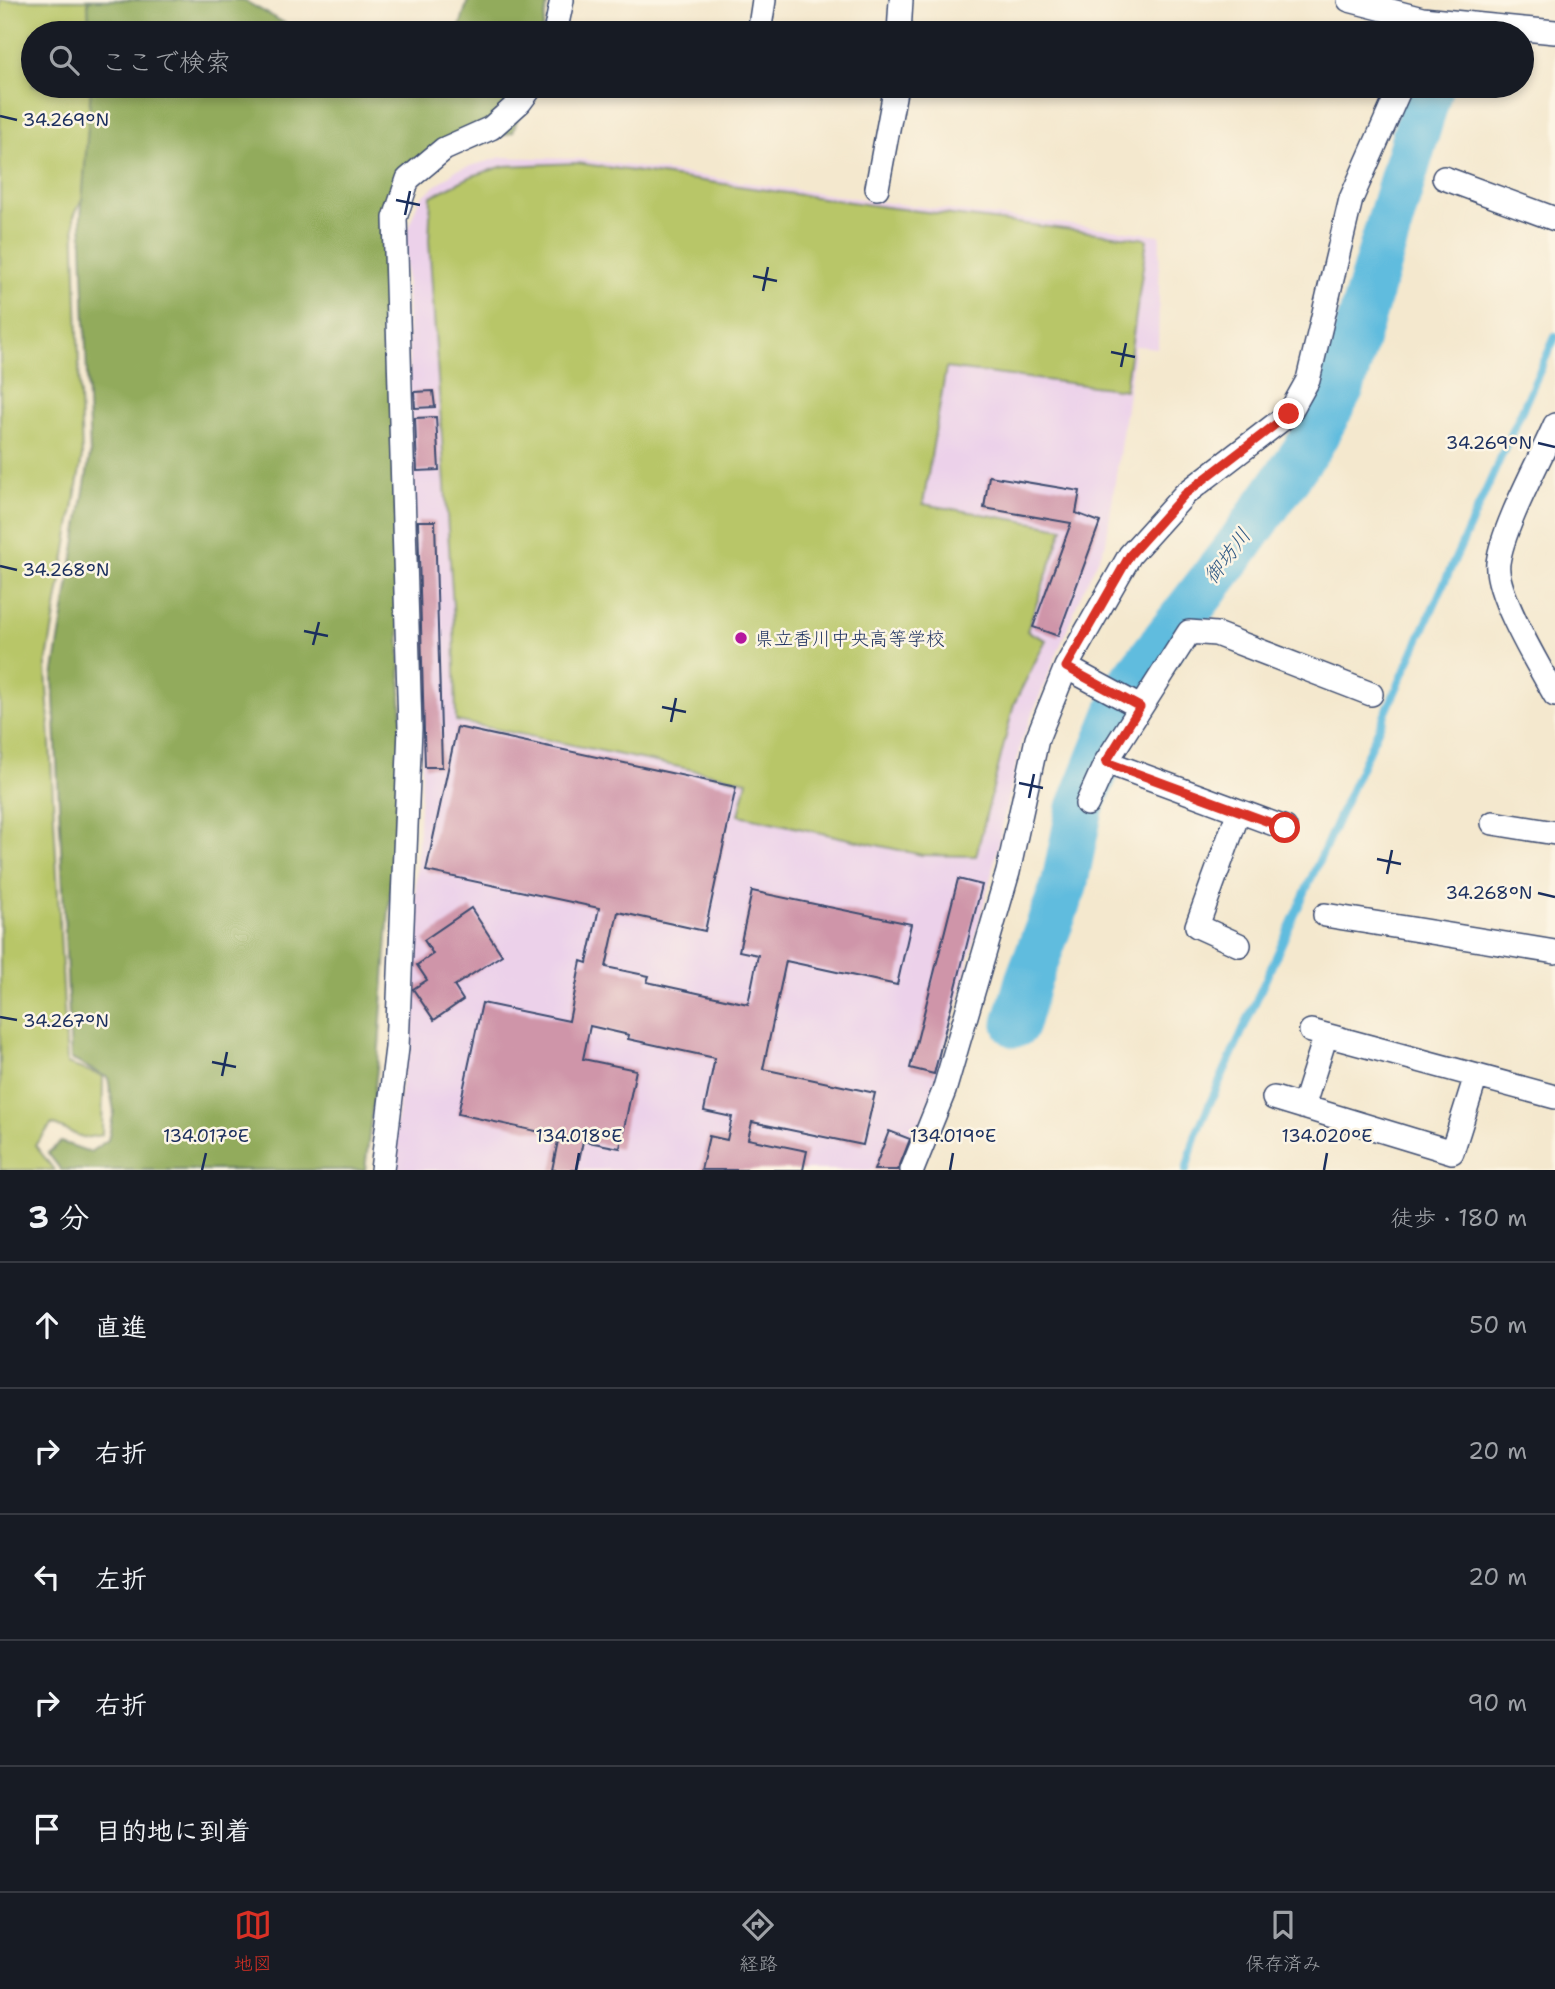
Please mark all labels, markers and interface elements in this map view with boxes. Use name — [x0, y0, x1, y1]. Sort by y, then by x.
search box — [21, 21, 1534, 98]
icon: search — [45, 41, 83, 79]
text: ここで検索 — [101, 44, 231, 79]
text: 34.269°N — [23, 108, 109, 132]
route end — [1273, 398, 1304, 429]
text: 34.269°N — [1446, 431, 1532, 455]
water label: 御坊川 — [1197, 522, 1257, 590]
text: 34.268°N — [22, 558, 110, 582]
place label: 県立香川中央高等学校 — [755, 626, 945, 651]
marker: 県立香川中央高等学校 — [733, 630, 749, 646]
route start — [1269, 812, 1300, 843]
text: 34.268°N — [1445, 881, 1533, 905]
text: 34.267°N — [23, 1009, 109, 1033]
text: 134.017°E — [163, 1124, 249, 1148]
text: 134.018°E — [536, 1124, 622, 1148]
text: 134.019°E — [910, 1124, 996, 1148]
text: 134.020°E — [1281, 1124, 1373, 1148]
text: 3 分 — [28, 1197, 89, 1238]
text: 徒歩 · 180 m — [1390, 1203, 1527, 1233]
icon: ahead — [28, 1306, 66, 1344]
text: 直進 — [95, 1309, 147, 1344]
text: 50 m — [1469, 1310, 1527, 1340]
icon: right — [28, 1432, 66, 1470]
text: 右折 — [95, 1435, 147, 1470]
text: 20 m — [1468, 1436, 1527, 1466]
icon: left — [28, 1558, 66, 1596]
text: 左折 — [95, 1561, 147, 1596]
text: 20 m — [1468, 1562, 1527, 1592]
icon: right — [28, 1684, 66, 1722]
text: 右折 — [95, 1687, 147, 1722]
text: 90 m — [1467, 1688, 1527, 1718]
icon: arrive — [28, 1810, 66, 1848]
text: 目的地に到着 — [95, 1813, 251, 1848]
tab: 地図 — [234, 1906, 272, 1976]
tab: 経路 — [739, 1906, 777, 1976]
tab: 保存済み — [1245, 1906, 1321, 1976]

